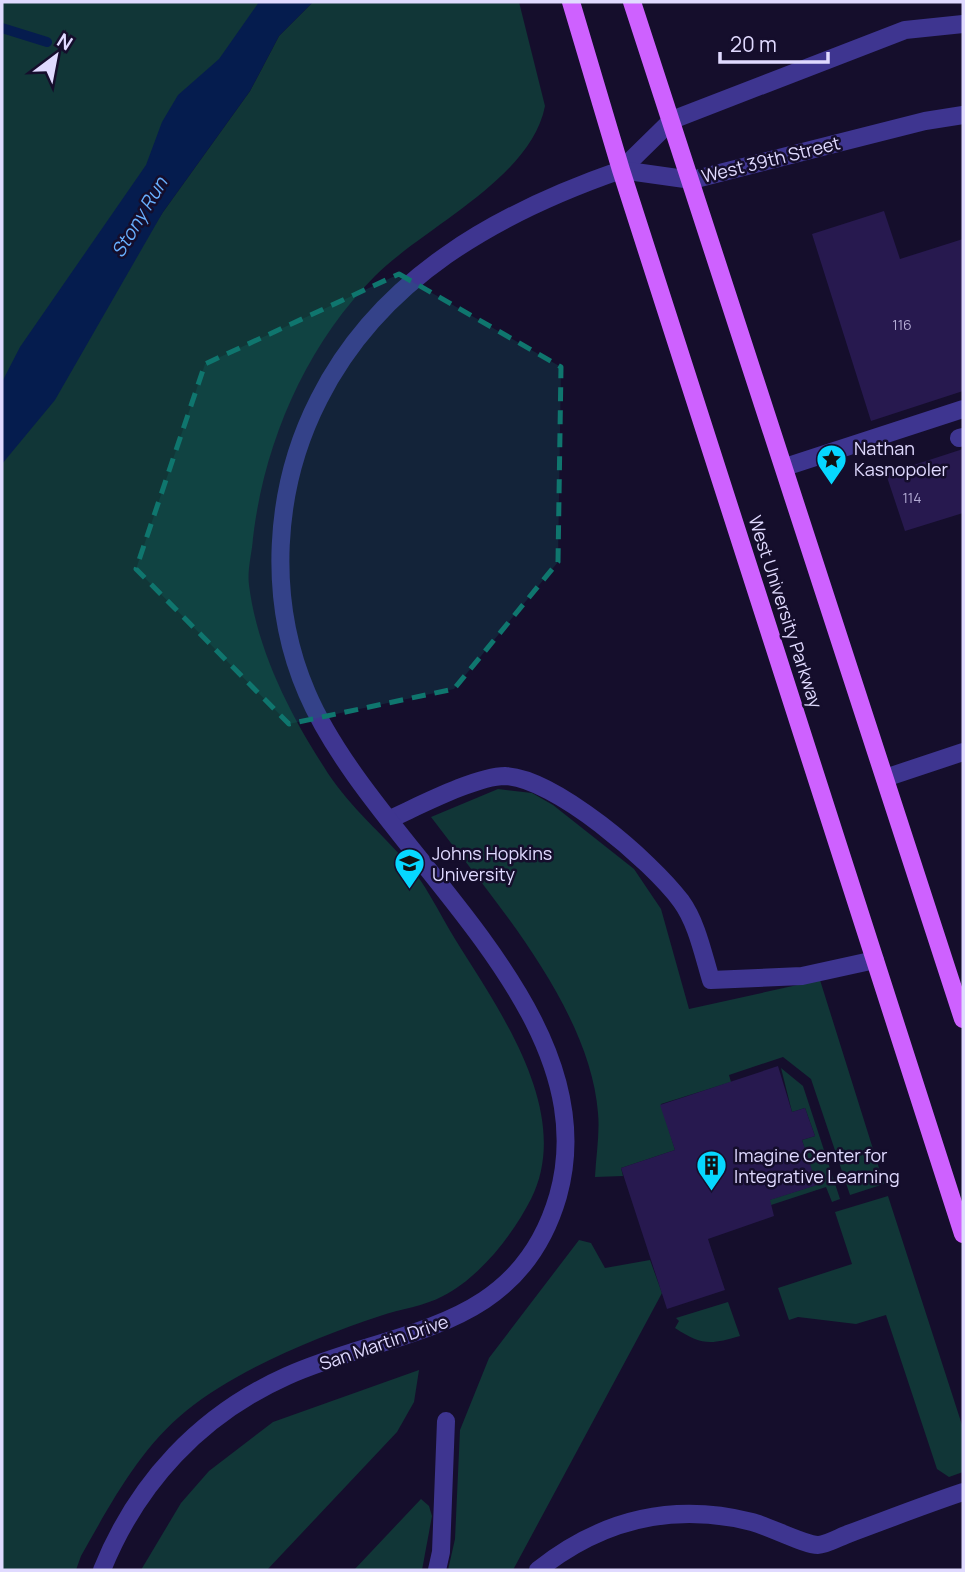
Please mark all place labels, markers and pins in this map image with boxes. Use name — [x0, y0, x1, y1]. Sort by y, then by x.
place label: Nathan Kasnopoler — [854, 436, 948, 481]
place icon: Nathan Kasnopoler — [814, 442, 848, 486]
place label: Johns Hopkins University — [432, 841, 552, 886]
school or university icon: Johns Hopkins University — [392, 847, 426, 891]
place label: Imagine Center for Integrative Learning — [734, 1143, 900, 1188]
building icon: Imagine Center for Integrative Learning — [694, 1149, 728, 1193]

